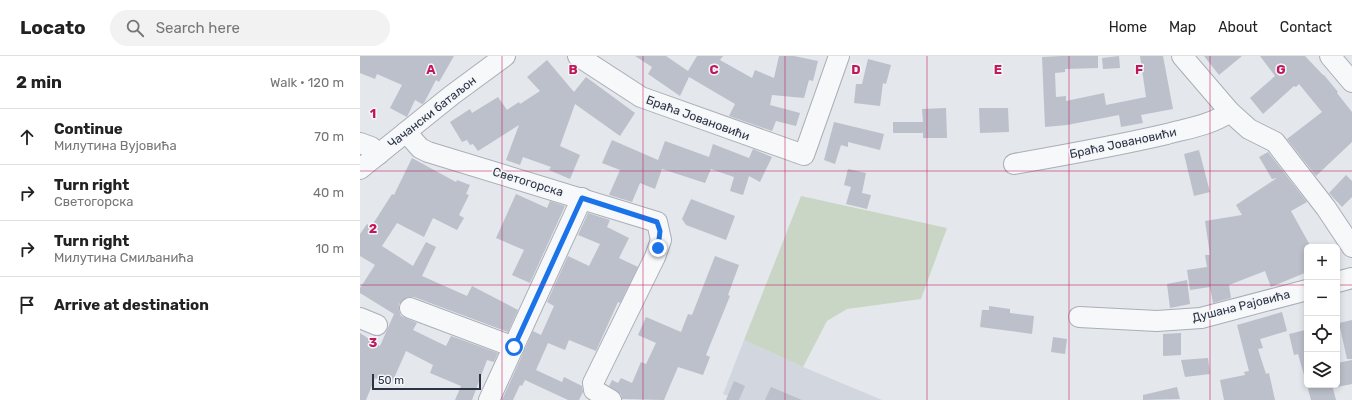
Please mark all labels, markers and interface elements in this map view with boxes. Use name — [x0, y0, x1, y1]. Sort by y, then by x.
search box — [110, 10, 390, 46]
text: Locato — [20, 16, 86, 39]
icon: search — [124, 17, 146, 39]
text: Search here — [156, 19, 240, 37]
text: Home — [1109, 19, 1147, 36]
text: Map — [1169, 19, 1196, 36]
text: About — [1218, 19, 1258, 36]
text: Contact — [1280, 19, 1332, 36]
text: A — [426, 62, 436, 77]
text: B — [568, 62, 578, 77]
text: C — [709, 62, 719, 77]
text: D — [851, 62, 861, 77]
text: E — [994, 62, 1002, 77]
text: F — [1135, 62, 1143, 77]
text: G — [1276, 62, 1286, 77]
text: 2 min — [16, 72, 62, 92]
street label: Чачански батаљон — [385, 73, 479, 151]
text: Walk · 120 m — [270, 75, 344, 90]
street label: Браћа Јовановићи — [644, 93, 752, 143]
text: 1 — [370, 106, 376, 121]
text: Continue — [54, 120, 123, 138]
street label: Браћа Јовановићи — [1068, 125, 1178, 161]
icon: ahead — [16, 126, 38, 148]
text: 70 m — [314, 129, 344, 144]
text: Милутина Вујовића — [54, 138, 177, 153]
street label: Светогорска — [491, 165, 565, 199]
text: Turn right — [54, 176, 129, 194]
icon: right — [16, 182, 38, 204]
text: 40 m — [313, 185, 344, 200]
text: Светогорска — [54, 194, 133, 209]
text: 2 — [369, 221, 377, 236]
text: Turn right — [54, 232, 129, 250]
icon: right — [16, 238, 38, 260]
route end — [649, 239, 667, 257]
text: 10 m — [315, 241, 344, 256]
map controls — [1304, 244, 1340, 388]
button: + — [1304, 244, 1340, 280]
text: Милутина Смиљанића — [54, 250, 194, 265]
button: − — [1304, 280, 1340, 316]
street label: Душана Рајовића — [1191, 287, 1291, 325]
icon: arrive — [16, 294, 38, 316]
text: Arrive at destination — [54, 296, 209, 314]
button: locate — [1304, 316, 1340, 352]
text: 3 — [369, 335, 378, 350]
route start — [505, 338, 523, 356]
button: layers — [1304, 352, 1340, 388]
scale bar — [372, 372, 481, 391]
text: 50 m — [378, 374, 404, 387]

